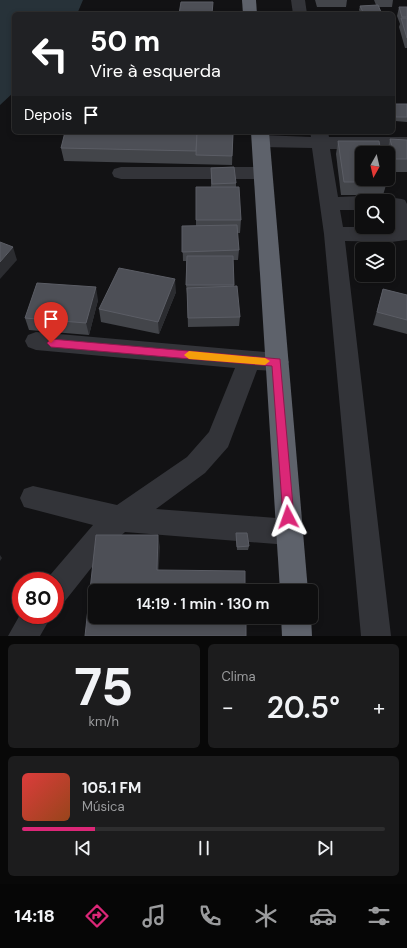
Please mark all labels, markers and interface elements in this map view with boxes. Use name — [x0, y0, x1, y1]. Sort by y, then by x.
text: 50 m — [90, 23, 160, 60]
icon: left — [24, 28, 76, 80]
text: Vire à esquerda — [90, 59, 221, 83]
icon: arrive — [80, 104, 102, 126]
text: Depois — [24, 105, 72, 125]
north arrow — [355, 146, 395, 186]
map controls — [355, 146, 395, 282]
button: search — [355, 194, 395, 234]
button: layers — [355, 242, 395, 282]
pin — [34, 302, 68, 343]
icon: arrive — [40, 308, 62, 330]
position arrow — [267, 496, 309, 538]
speed limit sign: 80 — [12, 572, 64, 624]
text: 14:19 · 1 min · 130 m — [137, 594, 269, 614]
text: 75 — [74, 653, 133, 721]
text: Clima — [222, 668, 256, 685]
text: 20.5° — [267, 688, 340, 727]
text: − — [222, 693, 234, 722]
text: + — [373, 693, 385, 722]
text: km/h — [88, 713, 119, 730]
text: 105.1 FM — [82, 778, 141, 798]
text: Música — [82, 798, 125, 815]
icon: previous — [72, 837, 94, 859]
icon: pause — [193, 837, 215, 859]
icon: next — [314, 837, 336, 859]
icon: directions — [83, 902, 111, 930]
icon: music — [140, 902, 168, 930]
icon: phone — [196, 902, 224, 930]
icon: climate — [252, 902, 280, 930]
icon: car — [309, 902, 337, 930]
icon: filters — [365, 902, 393, 930]
text: 14:18 — [14, 904, 55, 928]

